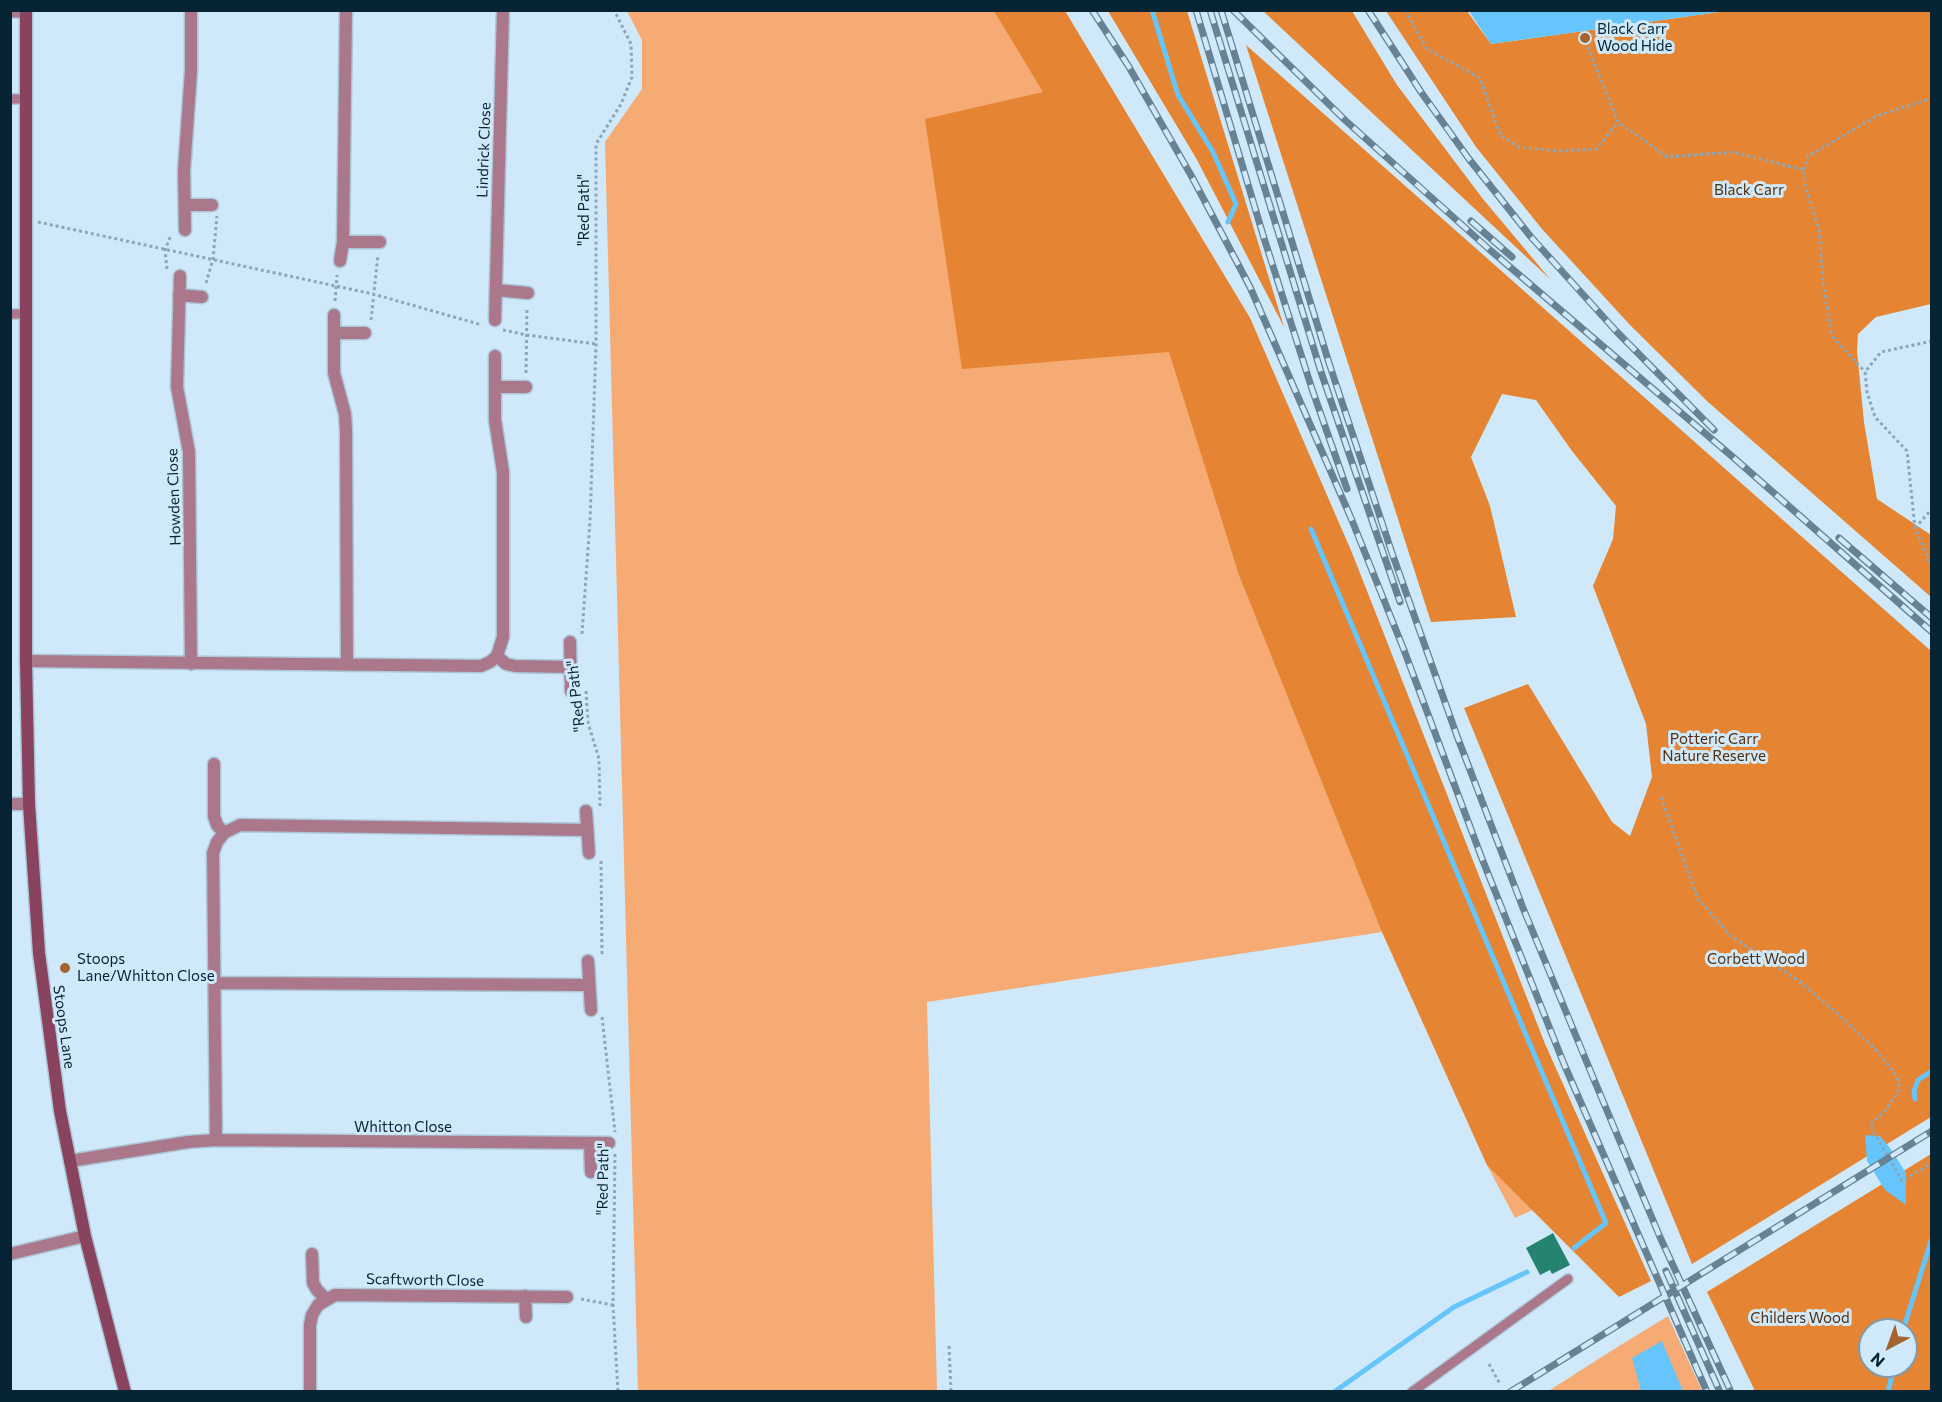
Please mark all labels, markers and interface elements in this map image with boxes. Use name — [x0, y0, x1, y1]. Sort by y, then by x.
place label: Black Carr Wood Hide — [1597, 20, 1672, 55]
marker: Black Carr Wood Hide — [1578, 31, 1592, 45]
street label: Lindrick Close — [473, 102, 495, 198]
street label: "Red Path" — [575, 174, 593, 246]
park label: Black Carr — [1714, 181, 1784, 199]
street label: Howden Close — [163, 448, 185, 546]
street label: "Red Path" — [563, 659, 589, 733]
park label: Potteric Carr Nature Reserve — [1662, 730, 1766, 765]
place label: Stoops Lane/Whitton Close — [77, 950, 215, 985]
park label: Corbett Wood — [1707, 950, 1805, 968]
marker: Stoops Lane/Whitton Close — [58, 961, 72, 975]
street label: Stoops Lane — [49, 984, 79, 1070]
street label: Whitton Close — [354, 1118, 452, 1136]
street label: "Red Path" — [593, 1143, 613, 1215]
street label: Scaftworth Close — [366, 1270, 484, 1290]
park label: Childers Wood — [1750, 1309, 1850, 1327]
north arrow — [1858, 1318, 1918, 1378]
text: N — [1866, 1349, 1888, 1372]

